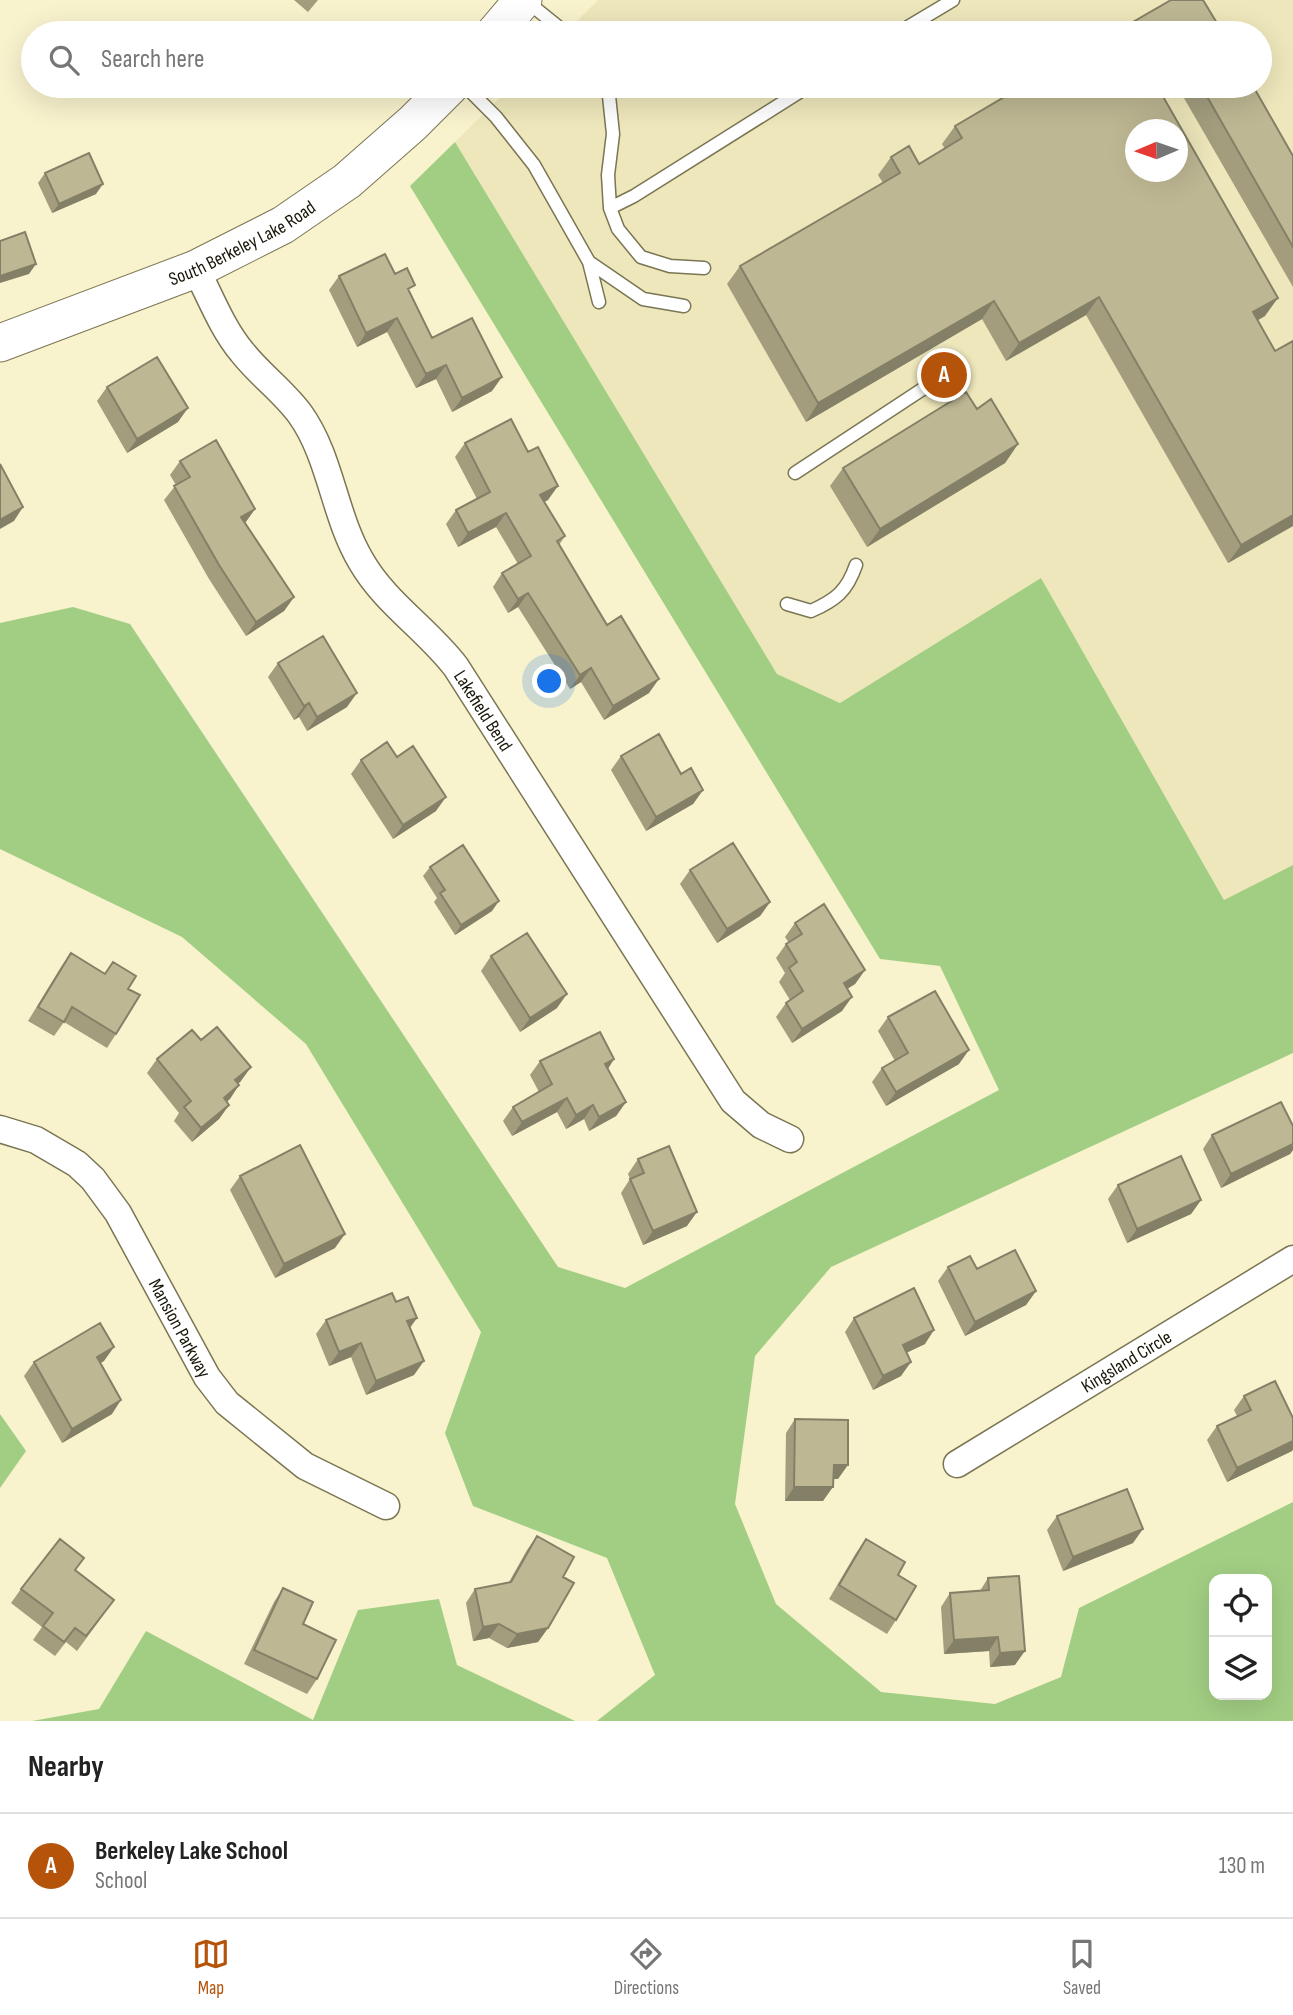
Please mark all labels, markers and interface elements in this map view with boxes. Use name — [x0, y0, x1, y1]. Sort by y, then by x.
search box — [21, 21, 1272, 98]
icon: search — [45, 41, 83, 79]
text: Search here — [101, 44, 204, 75]
north arrow — [1125, 119, 1188, 182]
street label: South Berkeley Lake Road — [166, 196, 320, 291]
pin: A — [921, 349, 967, 401]
your location — [532, 664, 566, 698]
street label: Lakefield Bend — [448, 666, 517, 756]
street label: Mansion Parkway — [143, 1275, 215, 1383]
street label: Kingsland Circle — [1078, 1326, 1176, 1398]
map controls — [1209, 1574, 1272, 1700]
button: locate — [1209, 1574, 1272, 1637]
button: layers — [1209, 1637, 1272, 1700]
text: Nearby — [28, 1749, 104, 1785]
text: Berkeley Lake School — [95, 1836, 288, 1867]
text: A — [46, 1852, 56, 1880]
text: 130 m — [1219, 1852, 1265, 1880]
text: School — [95, 1867, 147, 1895]
tab: Map — [192, 1935, 230, 2000]
tab: Directions — [614, 1935, 679, 2000]
tab: Saved — [1063, 1935, 1101, 2000]

